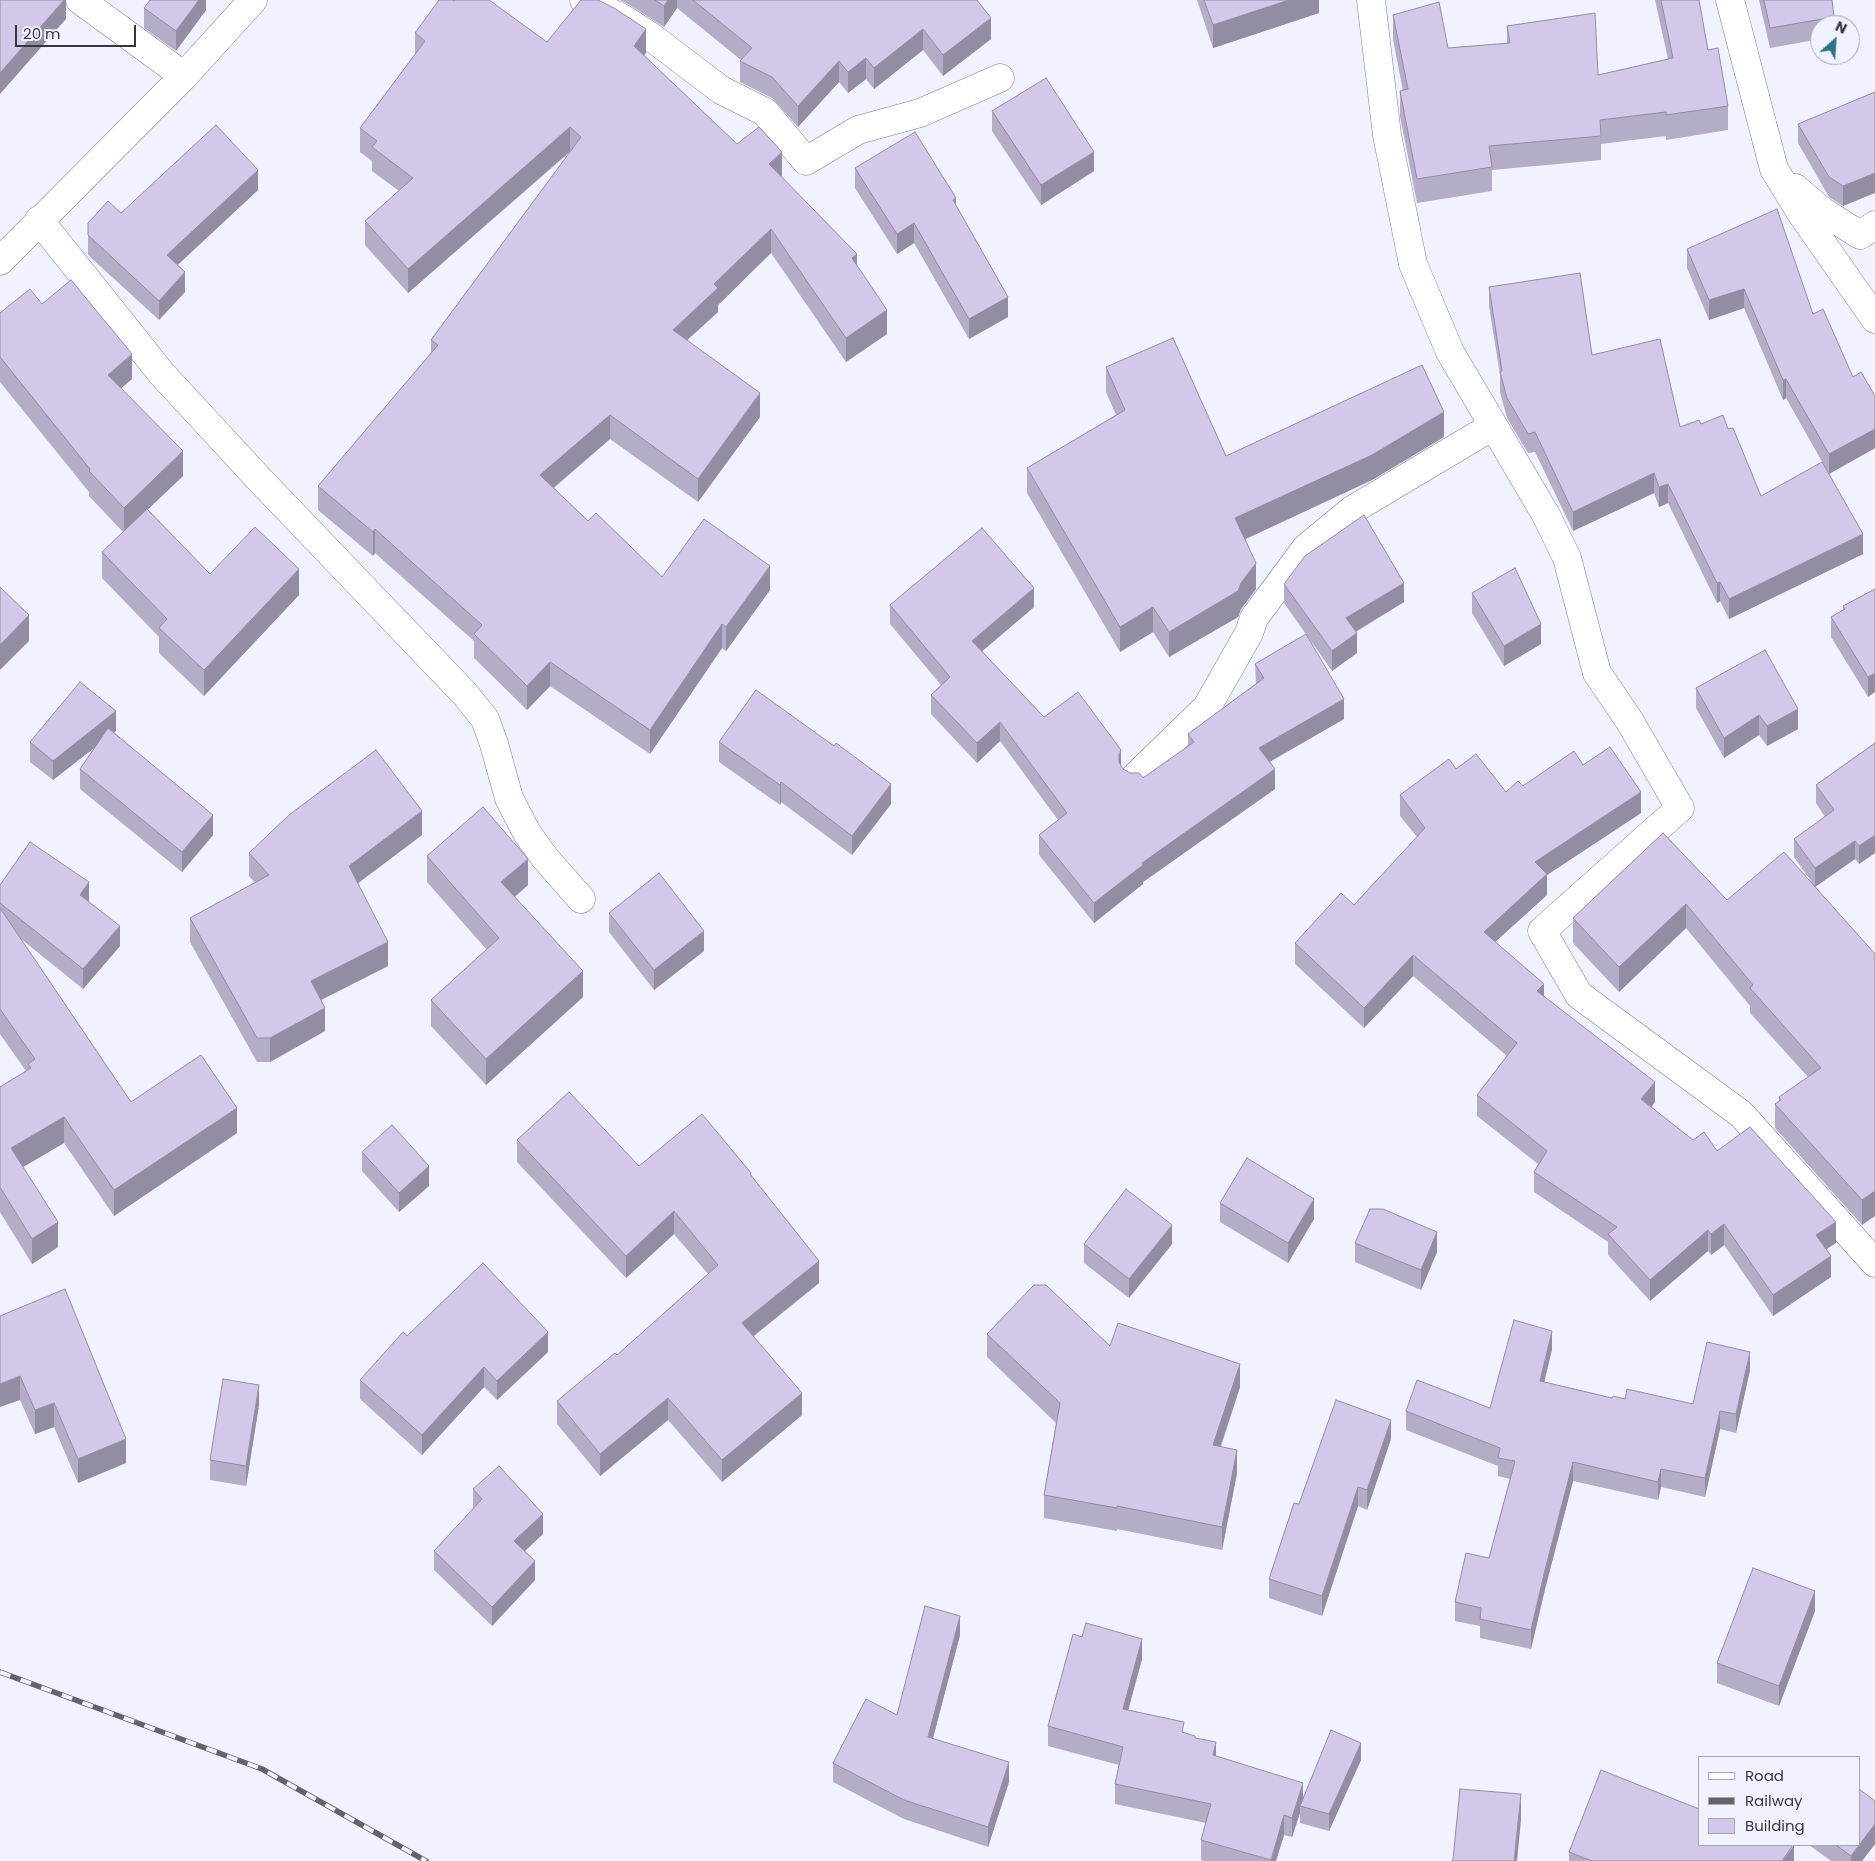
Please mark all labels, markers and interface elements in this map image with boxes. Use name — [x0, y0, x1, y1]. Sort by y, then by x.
scale bar — [18, 15, 139, 47]
north arrow — [1810, 15, 1860, 65]
text: N — [1832, 16, 1850, 39]
text: 20 m — [23, 23, 61, 44]
legend — [1698, 1756, 1860, 1846]
text: Road — [1745, 1765, 1784, 1786]
text: Railway — [1745, 1790, 1803, 1811]
text: Building — [1745, 1815, 1805, 1836]

